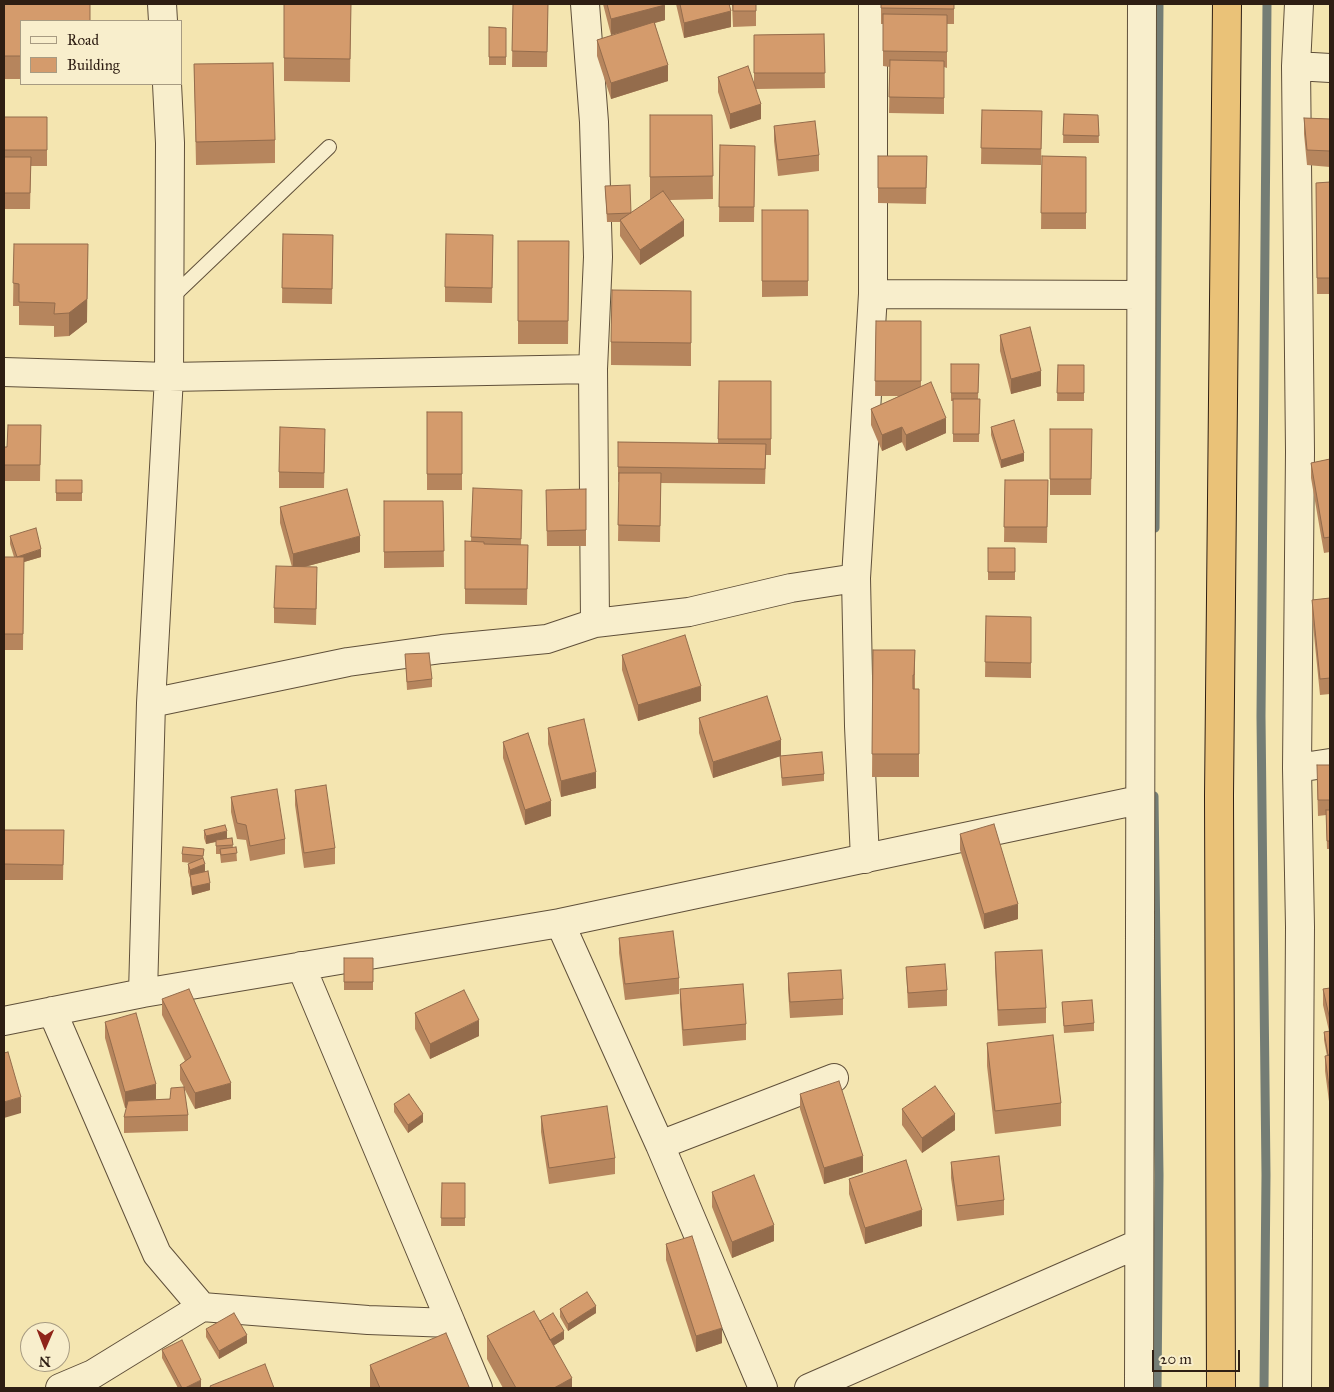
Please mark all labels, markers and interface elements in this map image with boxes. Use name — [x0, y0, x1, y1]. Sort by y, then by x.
legend — [20, 20, 182, 85]
text: Road — [67, 31, 99, 49]
text: Building — [67, 56, 120, 74]
north arrow — [20, 1322, 70, 1372]
scale bar — [1154, 1340, 1242, 1372]
text: 20 m — [1160, 1350, 1192, 1368]
text: N — [39, 1353, 51, 1370]

